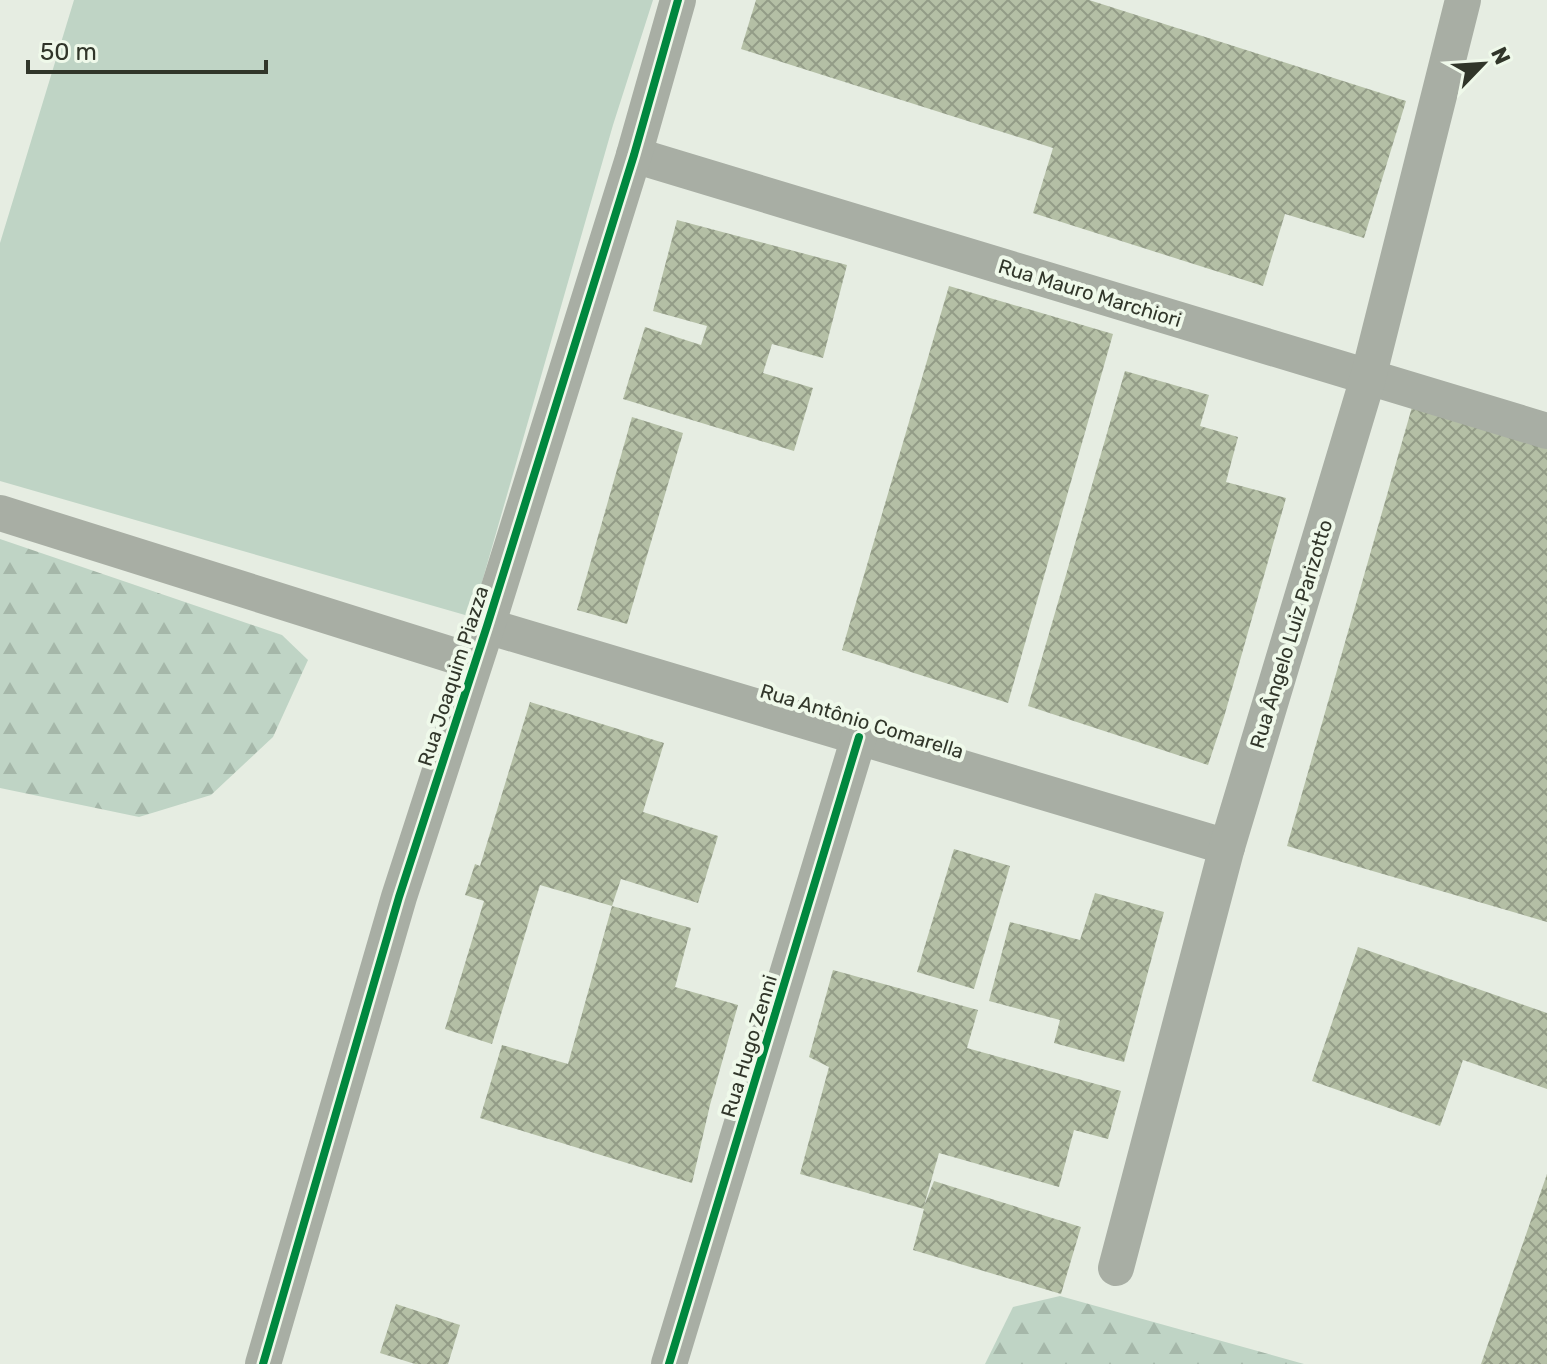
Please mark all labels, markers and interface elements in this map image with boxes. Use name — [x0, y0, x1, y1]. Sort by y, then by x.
scale bar — [28, 24, 266, 74]
north arrow — [1443, 24, 1523, 104]
text: 50 m — [40, 38, 97, 66]
text: N — [1485, 43, 1516, 69]
street label: Rua Mauro Marchiori — [996, 254, 1184, 332]
street label: Rua Ângelo Luiz Parizotto — [1245, 517, 1337, 751]
street label: Rua Joaquim Piazza — [413, 583, 493, 769]
street label: Rua Antônio Comarella — [757, 679, 967, 763]
street label: Rua Hugo Zenni — [716, 972, 782, 1120]

